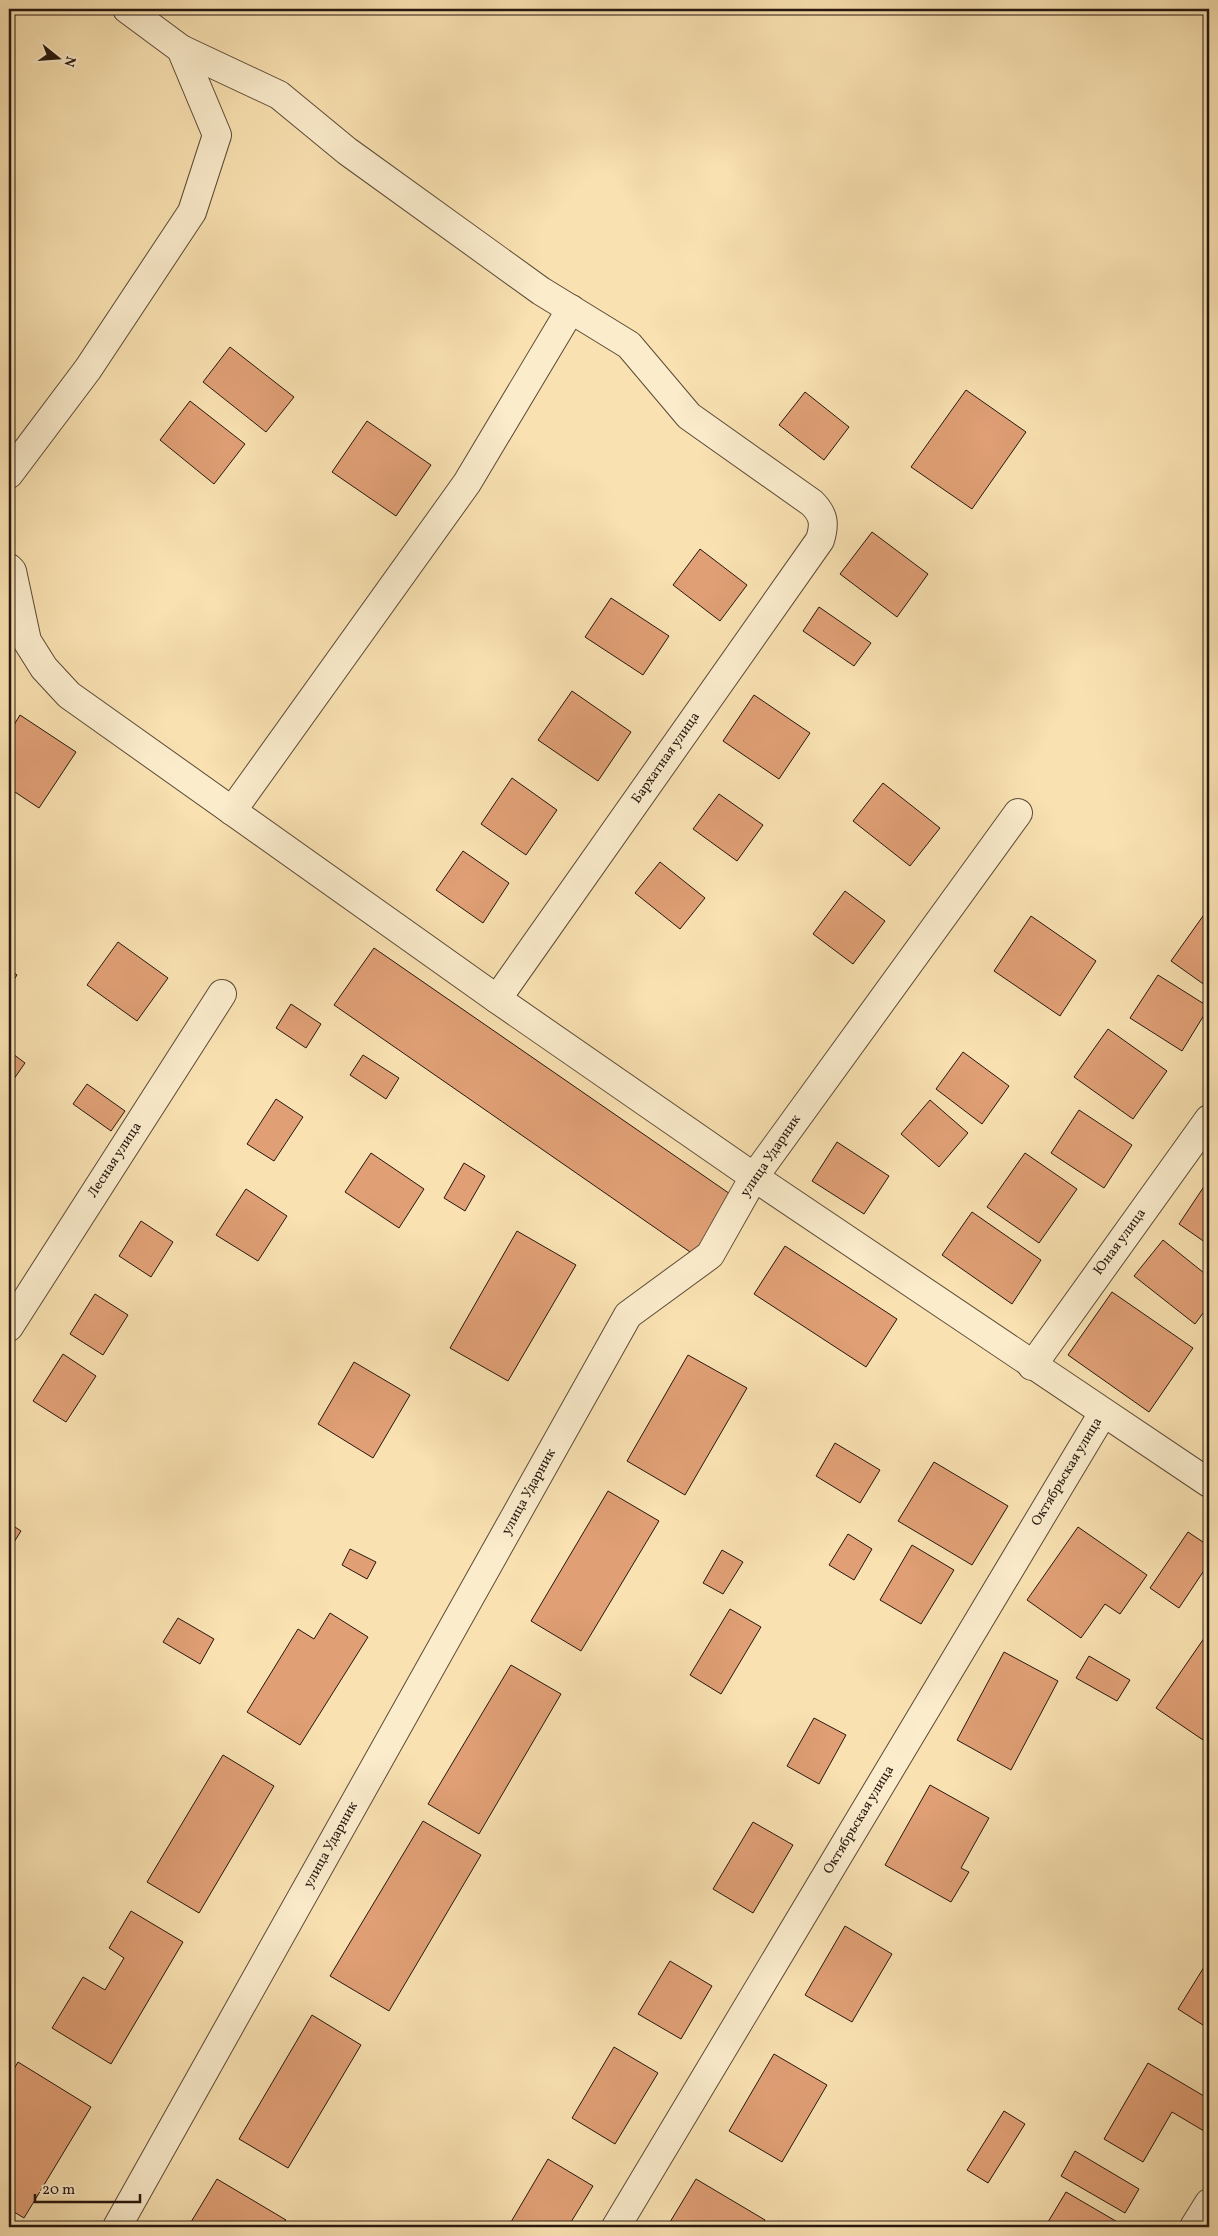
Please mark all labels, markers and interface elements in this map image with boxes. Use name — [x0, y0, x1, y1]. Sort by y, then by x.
north arrow — [32, 32, 82, 82]
text: N — [58, 54, 80, 69]
street label: Бархатная улица — [627, 708, 705, 808]
street label: улица Ударник — [736, 1110, 806, 1201]
street label: Лесная улица — [83, 1119, 147, 1201]
street label: Юная улица — [1089, 1205, 1151, 1279]
street label: Октябрьская улица — [1027, 1414, 1107, 1530]
street label: улица Ударник — [497, 1445, 561, 1539]
street label: Октябрьская улица — [819, 1762, 899, 1878]
street label: улица Ударник — [299, 1798, 363, 1892]
scale bar — [35, 2171, 140, 2203]
text: 20 m — [42, 2180, 75, 2201]

